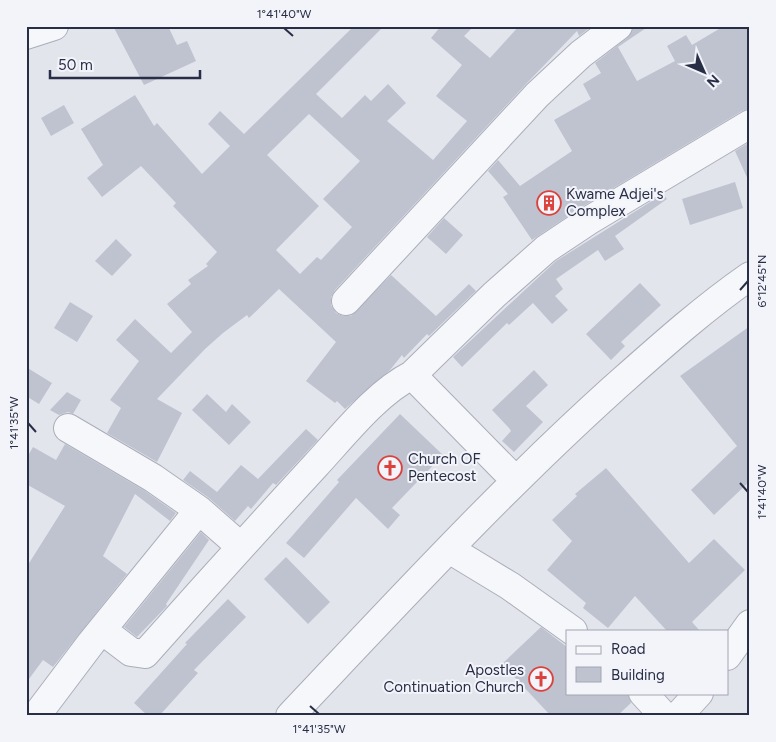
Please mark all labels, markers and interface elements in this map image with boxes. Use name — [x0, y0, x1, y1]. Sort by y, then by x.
text: 1°41'40"W — [257, 7, 312, 21]
scale bar — [50, 48, 200, 80]
north arrow — [678, 48, 728, 98]
text: 50 m — [58, 56, 93, 74]
text: N — [703, 71, 723, 91]
place label: Kwame Adjei's Complex — [566, 185, 663, 220]
building icon: Kwame Adjei's Complex — [536, 190, 562, 216]
text: 6°12'45"N — [755, 255, 769, 307]
text: 1°41'35"W — [7, 396, 21, 449]
place label: Church OF Pentecost — [408, 450, 481, 485]
church icon: Church OF Pentecost — [377, 455, 403, 481]
text: 1°41'40"W — [755, 464, 769, 519]
legend — [566, 630, 728, 694]
text: Road — [611, 640, 646, 658]
place label: Apostles Continuation Church — [384, 661, 524, 696]
church icon: Apostles Continuation Church — [528, 666, 554, 692]
text: Building — [611, 666, 665, 684]
text: 1°41'35"W — [293, 722, 346, 736]

